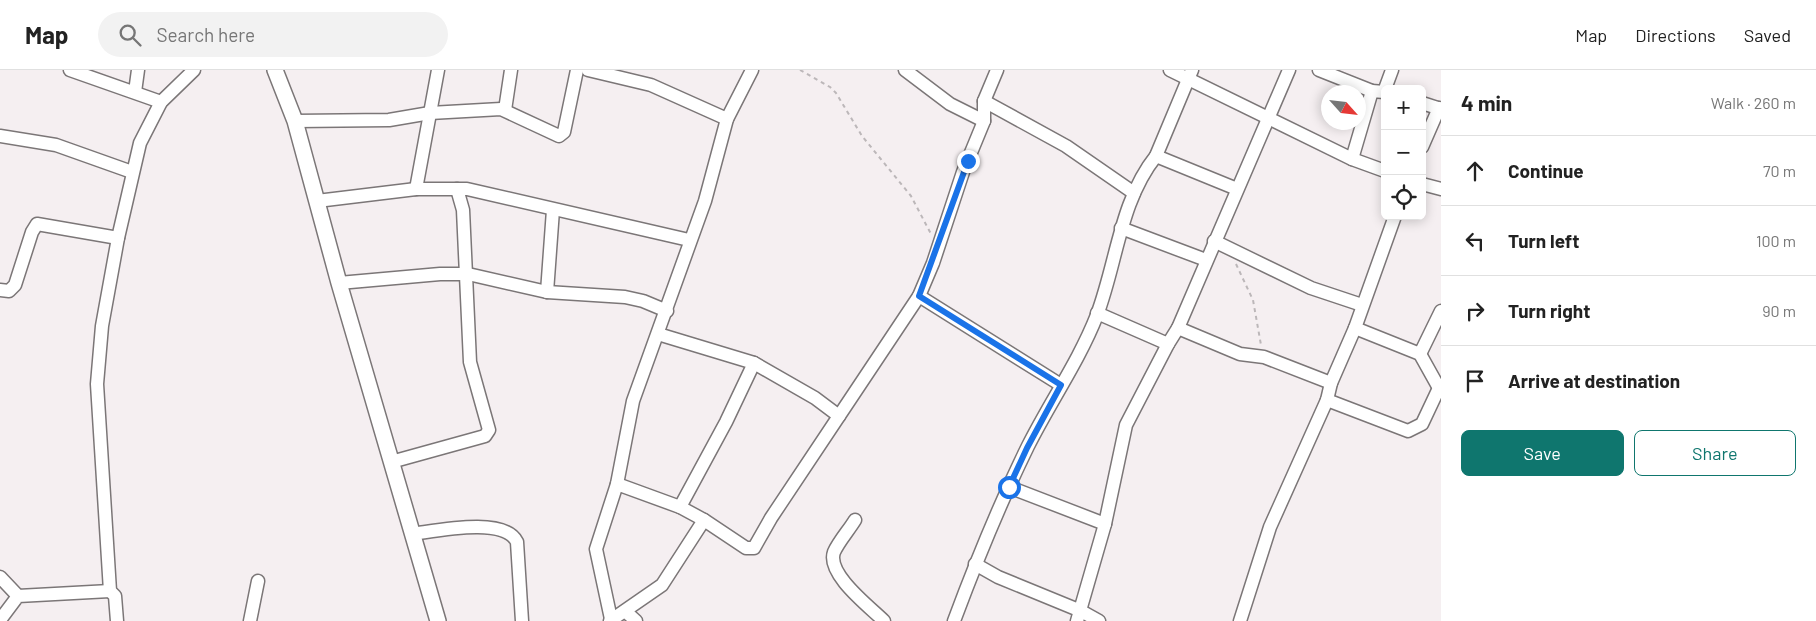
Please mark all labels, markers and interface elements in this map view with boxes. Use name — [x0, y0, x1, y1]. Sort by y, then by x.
search box — [98, 12, 448, 57]
text: Map — [25, 20, 68, 49]
icon: search — [116, 21, 144, 49]
text: Search here — [156, 23, 255, 46]
text: Map — [1575, 24, 1607, 46]
text: Directions — [1635, 24, 1716, 46]
text: Saved — [1744, 24, 1791, 46]
north arrow — [1321, 85, 1366, 130]
map controls — [1381, 85, 1426, 220]
button: + — [1381, 85, 1426, 130]
text: 4 min — [1461, 90, 1512, 115]
text: Walk · 260 m — [1711, 93, 1796, 112]
button: − — [1381, 130, 1426, 175]
route end — [957, 150, 980, 173]
icon: ahead — [1461, 157, 1489, 185]
text: Continue — [1508, 159, 1584, 182]
text: 70 m — [1763, 161, 1796, 180]
button: locate — [1381, 175, 1426, 220]
icon: left — [1461, 227, 1489, 255]
text: Turn left — [1508, 229, 1579, 252]
text: 100 m — [1756, 231, 1796, 250]
icon: right — [1461, 297, 1489, 325]
text: Turn right — [1508, 299, 1590, 322]
text: 90 m — [1762, 301, 1796, 320]
icon: arrive — [1461, 367, 1489, 395]
text: Arrive at destination — [1508, 369, 1680, 392]
button: Save — [1461, 430, 1624, 476]
button: Share — [1634, 430, 1796, 476]
route start — [998, 476, 1021, 499]

